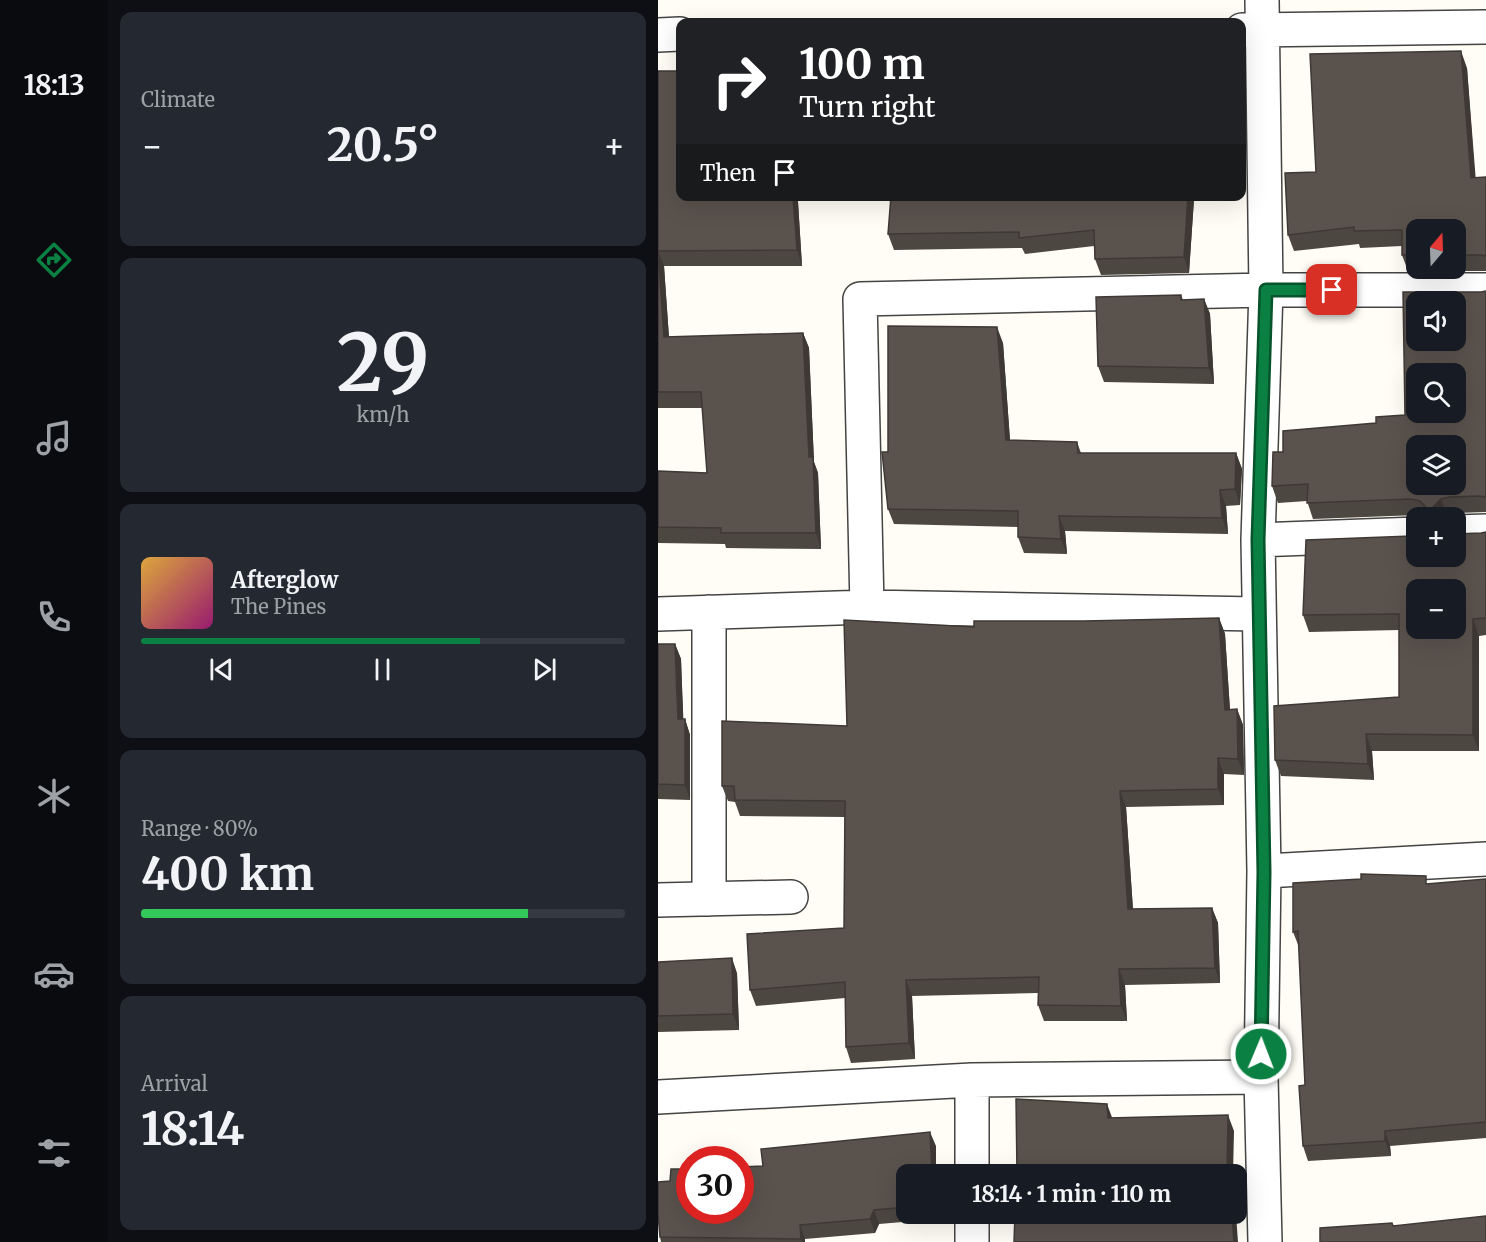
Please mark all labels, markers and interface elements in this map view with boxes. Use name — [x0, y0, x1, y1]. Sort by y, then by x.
text: 100 m — [799, 38, 925, 90]
icon: right — [700, 42, 778, 120]
text: 18:13 — [23, 68, 85, 102]
text: Climate — [141, 87, 215, 112]
text: Turn right — [799, 90, 936, 124]
text: 20.5° — [327, 117, 439, 173]
text: − — [141, 126, 163, 167]
text: + — [603, 126, 625, 167]
icon: arrive — [768, 156, 801, 189]
text: Then — [700, 159, 756, 187]
north arrow — [1406, 219, 1466, 279]
map controls — [1406, 219, 1466, 639]
icon: directions — [33, 239, 75, 281]
pin — [1306, 264, 1357, 315]
icon: arrive — [1315, 273, 1348, 306]
button: sound — [1406, 291, 1466, 351]
text: 29 — [337, 314, 429, 412]
button: search — [1406, 363, 1466, 423]
text: km/h — [357, 402, 409, 427]
icon: music — [33, 417, 75, 459]
button: layers — [1406, 435, 1466, 495]
button: + — [1406, 507, 1466, 567]
text: Afterglow — [231, 566, 338, 594]
button: − — [1406, 579, 1466, 639]
text: The Pines — [231, 594, 326, 619]
icon: phone — [33, 596, 75, 638]
icon: previous — [205, 653, 238, 686]
icon: pause — [366, 653, 399, 686]
icon: next — [528, 653, 561, 686]
icon: climate — [33, 775, 75, 817]
text: Range · 80% — [141, 816, 258, 841]
text: 400 km — [141, 846, 314, 902]
icon: car — [33, 953, 75, 995]
position arrow — [1229, 1022, 1293, 1086]
text: Arrival — [141, 1071, 208, 1096]
text: 18:14 — [141, 1101, 244, 1157]
icon: filters — [33, 1132, 75, 1174]
speed limit sign: 30 — [676, 1146, 754, 1224]
text: 18:14 · 1 min · 110 m — [972, 1180, 1171, 1208]

